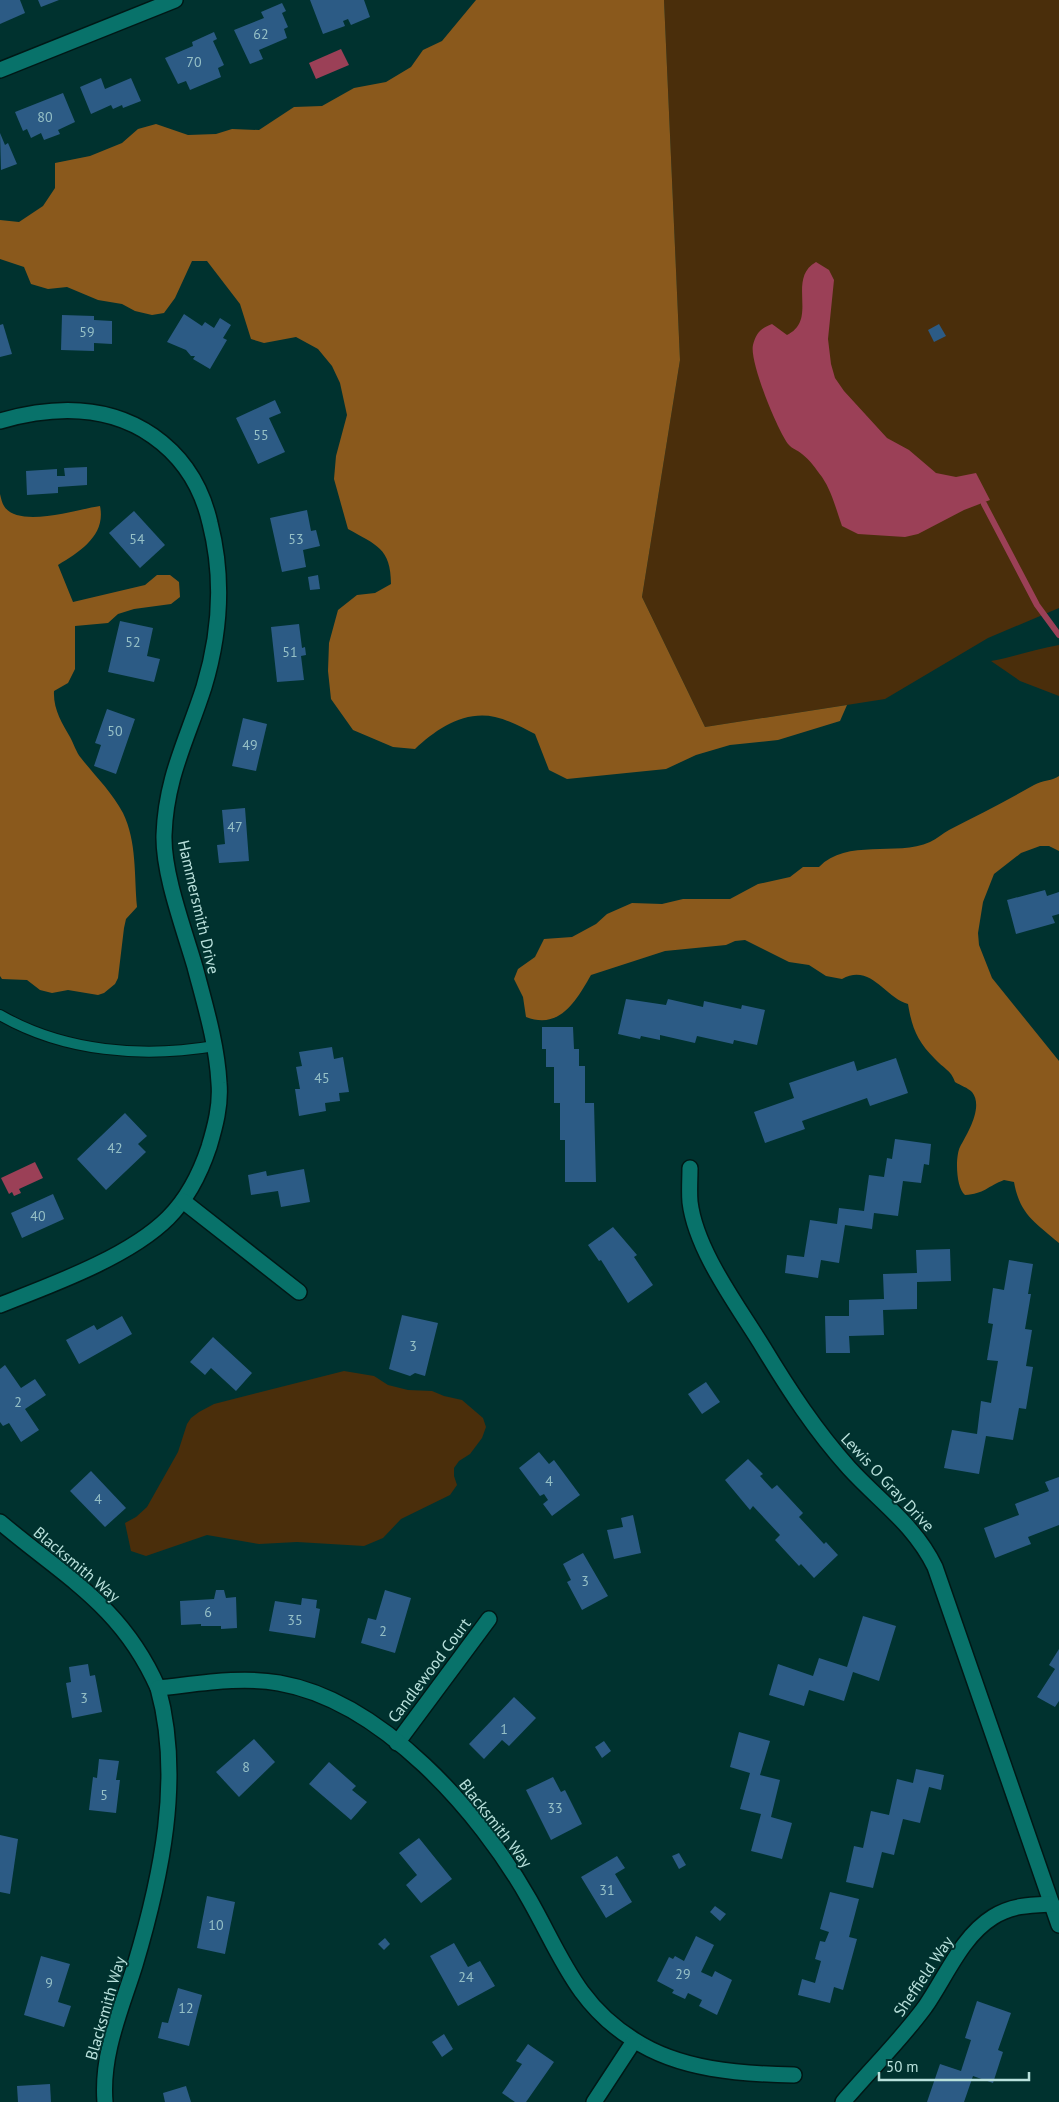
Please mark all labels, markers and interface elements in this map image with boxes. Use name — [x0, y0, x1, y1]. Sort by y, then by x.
house number: 62 — [253, 25, 269, 43]
house number: 70 — [186, 53, 202, 71]
house number: 80 — [37, 108, 53, 126]
house number: 59 — [79, 323, 95, 341]
house number: 55 — [253, 426, 269, 444]
house number: 54 — [129, 530, 145, 548]
house number: 53 — [288, 530, 304, 548]
house number: 52 — [125, 633, 141, 651]
house number: 51 — [282, 643, 298, 661]
house number: 50 — [107, 722, 123, 740]
house number: 49 — [242, 736, 258, 754]
house number: 47 — [227, 818, 243, 836]
street label: Hammersmith Drive — [174, 838, 224, 976]
house number: 45 — [314, 1069, 330, 1087]
house number: 42 — [107, 1139, 123, 1157]
house number: 40 — [30, 1207, 46, 1225]
house number: 3 — [409, 1337, 417, 1355]
house number: 2 — [14, 1393, 22, 1411]
street label: Lewis O Gray Drive — [837, 1428, 939, 1536]
house number: 4 — [545, 1472, 553, 1490]
house number: 4 — [94, 1490, 102, 1508]
street label: Blacksmith Way — [30, 1522, 125, 1606]
house number: 3 — [581, 1572, 589, 1590]
house number: 6 — [204, 1603, 212, 1621]
house number: 35 — [287, 1611, 303, 1629]
street label: Candlewood Court — [383, 1613, 475, 1726]
house number: 2 — [379, 1622, 387, 1640]
house number: 3 — [80, 1689, 88, 1707]
house number: 1 — [500, 1720, 508, 1738]
house number: 8 — [242, 1758, 250, 1776]
street label: Blacksmith Way — [455, 1775, 537, 1872]
house number: 5 — [100, 1786, 108, 1804]
house number: 33 — [547, 1799, 563, 1817]
house number: 31 — [599, 1881, 615, 1899]
house number: 10 — [208, 1916, 224, 1934]
street label: Sheffield Way — [889, 1932, 957, 2020]
street label: Blacksmith Way — [81, 1953, 130, 2062]
house number: 29 — [675, 1965, 691, 1983]
house number: 24 — [458, 1968, 474, 1986]
house number: 9 — [45, 1974, 53, 1992]
house number: 12 — [178, 1999, 194, 2017]
scale bar — [879, 2050, 1029, 2082]
text: 50 m — [886, 2057, 919, 2076]

